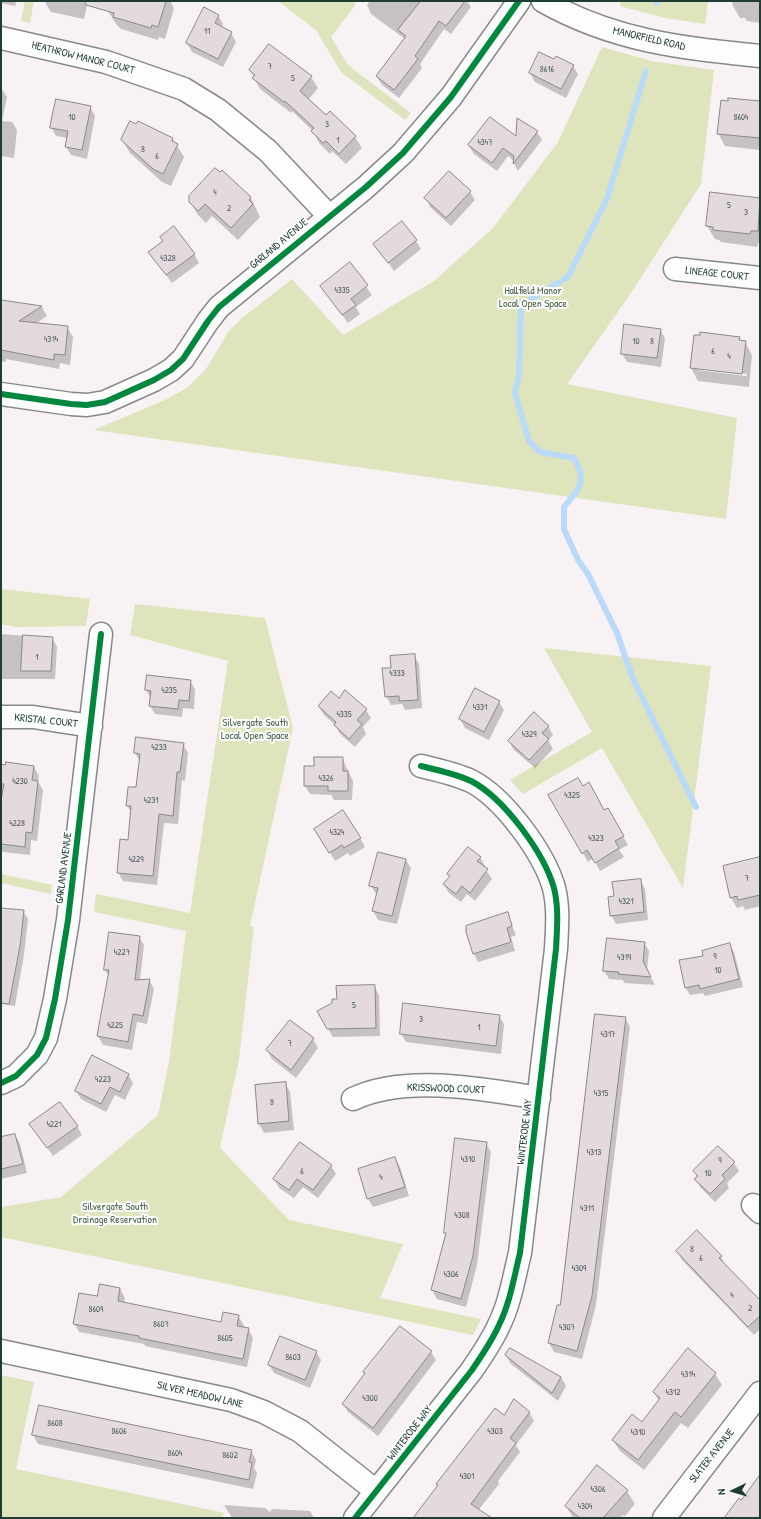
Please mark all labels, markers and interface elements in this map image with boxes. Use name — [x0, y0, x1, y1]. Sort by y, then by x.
street label: MANORFIELD ROAD — [611, 24, 687, 54]
house number: 11 — [204, 27, 210, 37]
street label: HEATHROW MANOR COURT — [30, 39, 136, 77]
house number: 7 — [268, 62, 272, 72]
house number: 8616 — [540, 65, 554, 75]
house number: 5 — [291, 74, 295, 84]
house number: 10 — [68, 113, 76, 123]
house number: 8604 — [734, 113, 748, 123]
house number: 3 — [325, 120, 329, 130]
house number: 1 — [336, 136, 340, 146]
house number: 4347 — [477, 138, 493, 148]
house number: 8 — [141, 145, 145, 155]
house number: 6 — [155, 152, 159, 162]
house number: 4 — [213, 188, 217, 198]
house number: 5 — [727, 201, 731, 211]
house number: 2 — [227, 204, 231, 214]
house number: 3 — [744, 208, 748, 218]
street label: GARLAND AVENUE — [247, 216, 311, 272]
house number: 4328 — [160, 254, 176, 264]
street label: LINEAGE COURT — [685, 264, 749, 284]
park label: Hallfield Manor Local Open Space — [499, 284, 567, 310]
house number: 4335 — [334, 286, 350, 296]
house number: 4314 — [44, 335, 58, 345]
house number: 10 — [632, 337, 640, 347]
house number: 8 — [650, 337, 654, 347]
house number: 6 — [711, 347, 715, 357]
house number: 4 — [727, 352, 731, 362]
house number: 1 — [35, 653, 39, 663]
house number: 4333 — [389, 669, 405, 679]
house number: 4235 — [161, 686, 177, 696]
house number: 4331 — [473, 703, 487, 713]
house number: 4335 — [336, 710, 352, 720]
street label: KRISTAL COURT — [14, 711, 78, 731]
park label: Silvergate South Local Open Space — [221, 716, 289, 742]
house number: 4329 — [522, 730, 536, 740]
house number: 4233 — [151, 743, 167, 753]
house number: 4326 — [318, 774, 334, 784]
house number: 4230 — [12, 777, 28, 787]
house number: 4325 — [564, 791, 580, 801]
house number: 4231 — [144, 796, 158, 806]
house number: 4228 — [9, 819, 25, 829]
house number: 4324 — [330, 828, 344, 838]
street label: GARLAND AVENUE — [53, 832, 75, 904]
house number: 4323 — [588, 834, 604, 844]
house number: 4229 — [128, 855, 144, 865]
house number: 7 — [745, 874, 749, 884]
house number: 4321 — [619, 897, 633, 907]
house number: 4227 — [114, 948, 130, 958]
house number: 9 — [713, 952, 717, 962]
house number: 4319 — [617, 953, 631, 963]
house number: 10 — [714, 966, 722, 976]
house number: 5 — [352, 1001, 356, 1011]
house number: 3 — [419, 1015, 423, 1025]
house number: 4225 — [107, 1021, 123, 1031]
house number: 1 — [477, 1023, 481, 1033]
house number: 4317 — [600, 1030, 616, 1040]
house number: 7 — [288, 1039, 292, 1049]
house number: 4223 — [95, 1075, 111, 1085]
street label: KRISSWOOD COURT — [407, 1081, 485, 1097]
house number: 4315 — [594, 1089, 608, 1099]
house number: 8 — [270, 1098, 274, 1108]
street label: WINTERODE WAY — [514, 1098, 536, 1166]
house number: 4221 — [46, 1120, 62, 1130]
house number: 4313 — [587, 1148, 601, 1158]
house number: 4310 — [461, 1155, 475, 1165]
house number: 9 — [718, 1156, 722, 1166]
house number: 6 — [300, 1167, 304, 1177]
house number: 10 — [704, 1169, 712, 1179]
house number: 4 — [379, 1173, 383, 1183]
park label: Silvergate South Drainage Reservation — [73, 1200, 157, 1226]
house number: 4311 — [580, 1204, 594, 1214]
house number: 4308 — [454, 1211, 470, 1221]
house number: 8 — [690, 1245, 694, 1255]
house number: 6 — [699, 1254, 703, 1264]
house number: 4309 — [572, 1264, 586, 1274]
house number: 4306 — [443, 1270, 459, 1280]
house number: 4 — [730, 1291, 734, 1301]
house number: 2 — [748, 1304, 752, 1314]
house number: 8609 — [89, 1305, 103, 1315]
house number: 8607 — [153, 1320, 169, 1330]
house number: 4307 — [559, 1323, 575, 1333]
house number: 8605 — [217, 1334, 233, 1344]
house number: 8603 — [285, 1353, 301, 1363]
house number: 4314 — [681, 1370, 695, 1380]
street label: SILVER MEADOW LANE — [156, 1379, 244, 1411]
house number: 4312 — [666, 1388, 680, 1398]
house number: 4300 — [362, 1394, 378, 1404]
street label: WINTERODE WAY — [384, 1403, 436, 1463]
house number: 8608 — [47, 1419, 63, 1429]
street label: SLATER AVENUE — [687, 1426, 737, 1486]
house number: 8606 — [111, 1427, 127, 1437]
house number: 4303 — [487, 1427, 503, 1437]
house number: 4310 — [631, 1428, 645, 1438]
house number: 8604 — [168, 1449, 182, 1459]
house number: 8602 — [222, 1451, 238, 1461]
north arrow — [713, 1471, 753, 1511]
house number: 4301 — [460, 1472, 474, 1482]
house number: 4306 — [590, 1485, 606, 1495]
text: N — [714, 1489, 728, 1496]
house number: 4304 — [578, 1502, 592, 1512]

